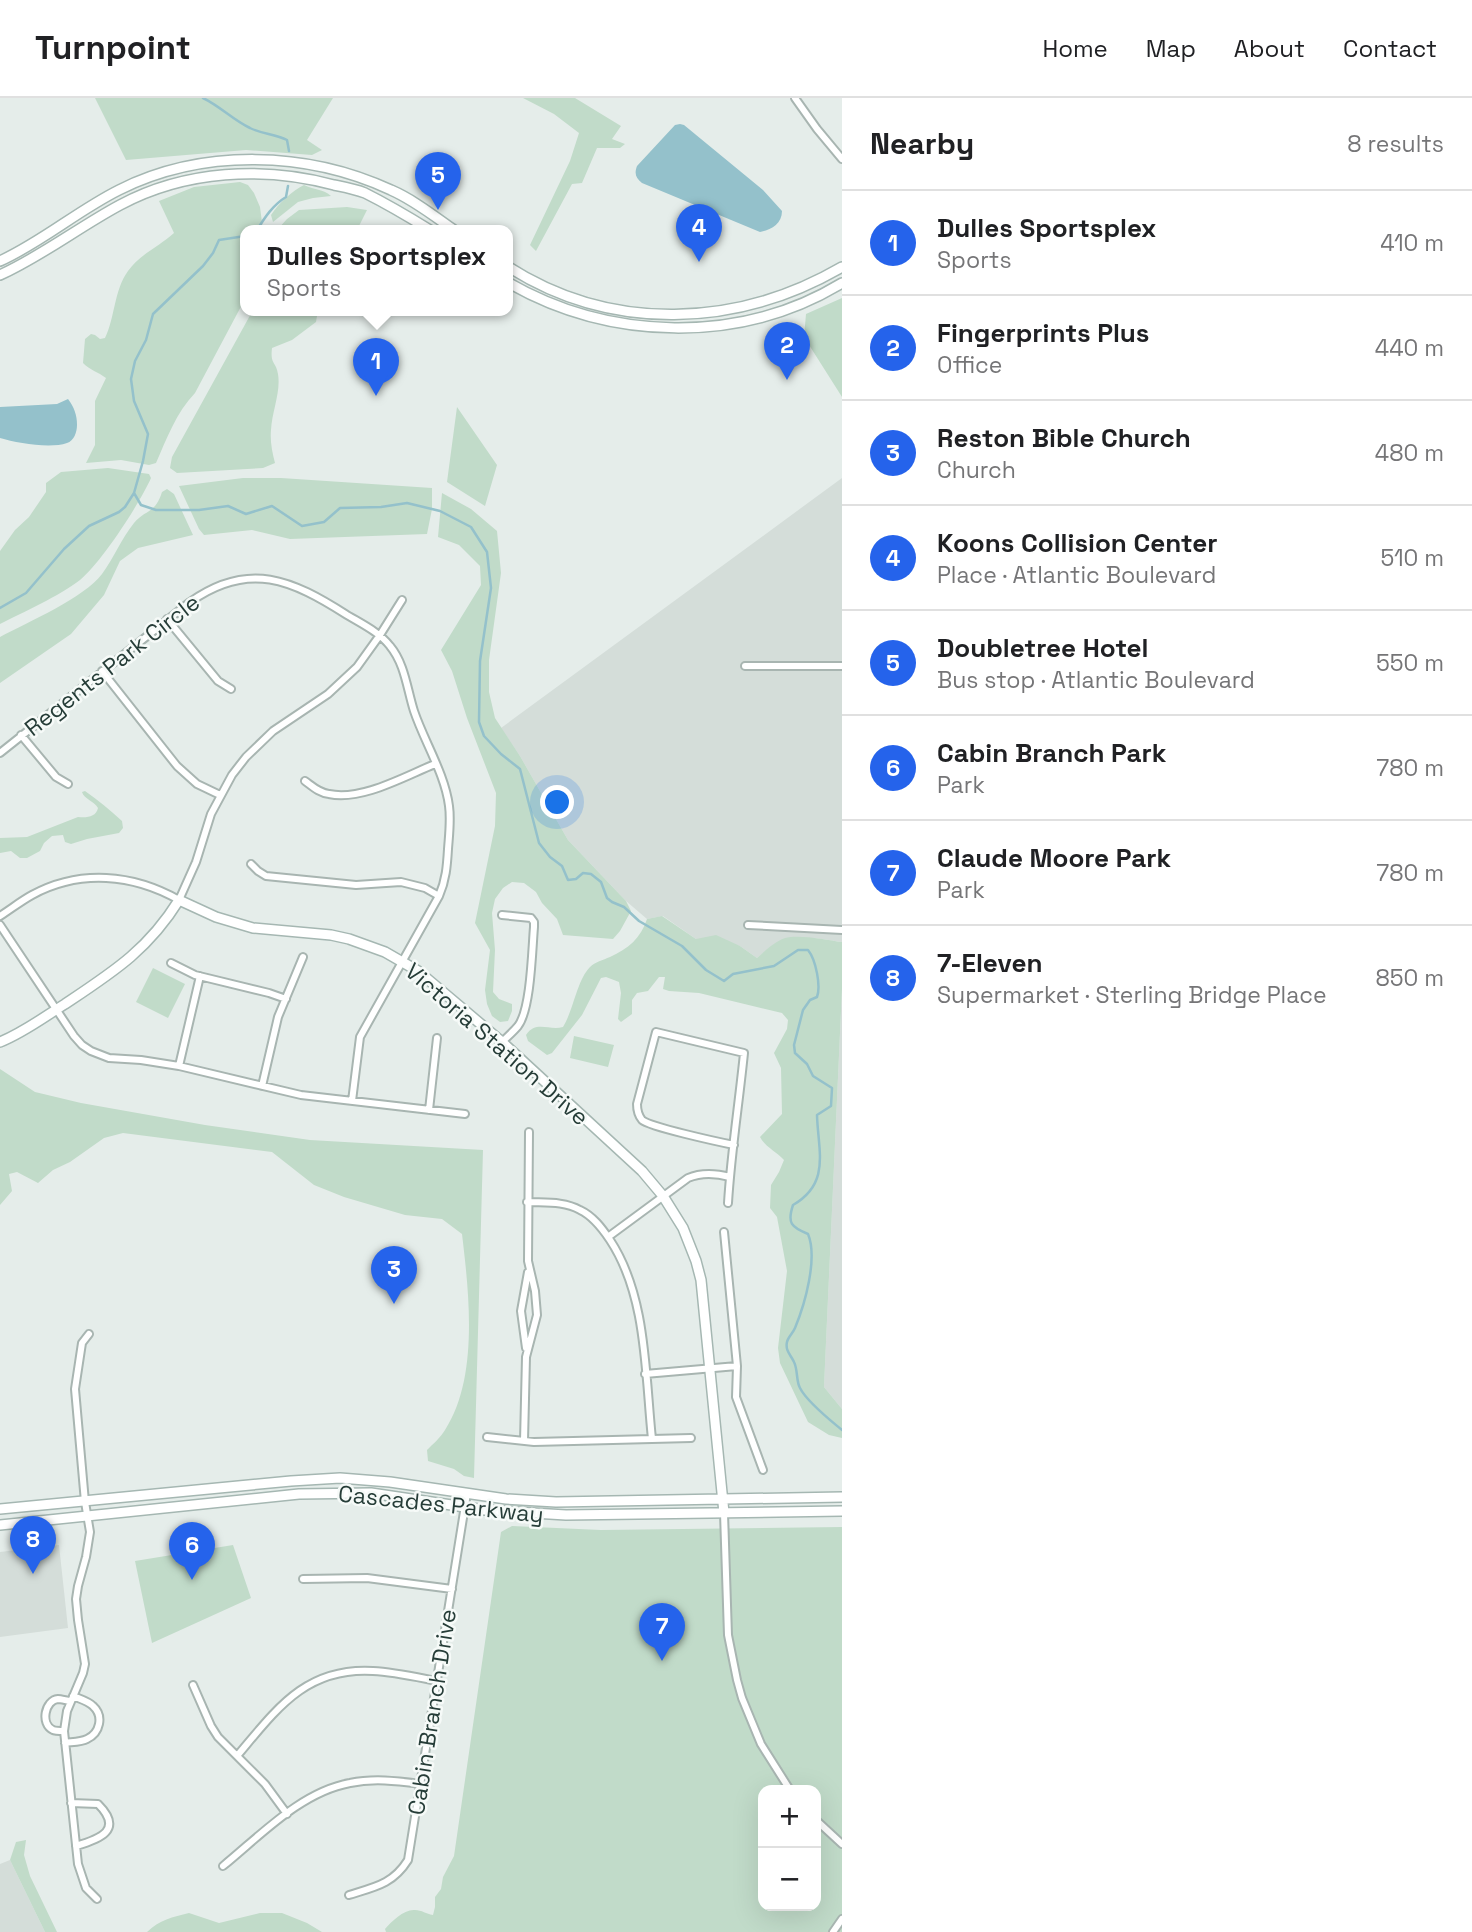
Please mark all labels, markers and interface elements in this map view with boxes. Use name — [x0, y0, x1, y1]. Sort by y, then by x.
text: Turnpoint — [35, 27, 191, 69]
text: Home — [1042, 33, 1108, 64]
text: Map — [1146, 33, 1196, 64]
text: About — [1234, 33, 1305, 64]
text: Contact — [1343, 33, 1437, 64]
text: Nearby — [870, 124, 974, 163]
text: 8 results — [1347, 129, 1444, 159]
pin: 5 — [415, 152, 461, 210]
pin: 4 — [676, 204, 722, 262]
text: Dulles Sportsplex — [937, 211, 1157, 245]
popup — [240, 225, 513, 316]
text: 1 — [888, 228, 898, 258]
text: 410 m — [1380, 228, 1444, 258]
text: Dulles Sportsplex — [267, 239, 486, 273]
text: Sports — [937, 245, 1012, 275]
text: Sports — [267, 273, 341, 303]
text: Fingerprints Plus — [937, 316, 1150, 350]
pin: 2 — [764, 322, 810, 380]
text: 2 — [886, 333, 900, 363]
text: 440 m — [1375, 333, 1444, 363]
pin: 1 — [353, 338, 399, 396]
text: Office — [937, 350, 1002, 380]
text: Reston Bible Church — [937, 421, 1191, 455]
text: 3 — [886, 438, 900, 468]
text: 480 m — [1375, 438, 1444, 468]
text: Church — [937, 455, 1016, 485]
text: Koons Collision Center — [937, 526, 1218, 560]
text: 4 — [886, 543, 900, 573]
text: 510 m — [1381, 543, 1444, 573]
text: Place · Atlantic Boulevard — [937, 560, 1216, 590]
street label: Regents Park Circle — [18, 587, 206, 743]
text: Doubletree Hotel — [937, 631, 1148, 665]
text: 5 — [886, 648, 900, 678]
text: 550 m — [1376, 648, 1444, 678]
text: Bus stop · Atlantic Boulevard — [937, 665, 1255, 695]
text: Cabin Branch Park — [937, 736, 1166, 770]
text: 6 — [886, 753, 900, 783]
text: 780 m — [1376, 753, 1444, 783]
text: Park — [937, 770, 985, 800]
your location — [540, 785, 574, 819]
text: Claude Moore Park — [937, 841, 1171, 875]
text: 7 — [887, 858, 899, 888]
text: 780 m — [1376, 858, 1444, 888]
text: Park — [937, 875, 985, 905]
text: 7-Eleven — [937, 946, 1042, 980]
street label: Victoria Station Drive — [399, 956, 595, 1132]
text: 8 — [886, 963, 900, 993]
text: 850 m — [1375, 963, 1444, 993]
text: Supermarket · Sterling Bridge Place — [937, 980, 1327, 1010]
pin: 3 — [371, 1246, 417, 1304]
street label: Cascades Parkway — [337, 1478, 545, 1530]
pin: 8 — [10, 1516, 56, 1574]
pin: 6 — [169, 1522, 215, 1580]
pin: 7 — [639, 1603, 685, 1661]
street label: Cabin Branch Drive — [401, 1607, 463, 1817]
map controls — [758, 1785, 821, 1911]
button: + — [758, 1785, 821, 1848]
button: − — [758, 1848, 821, 1911]

